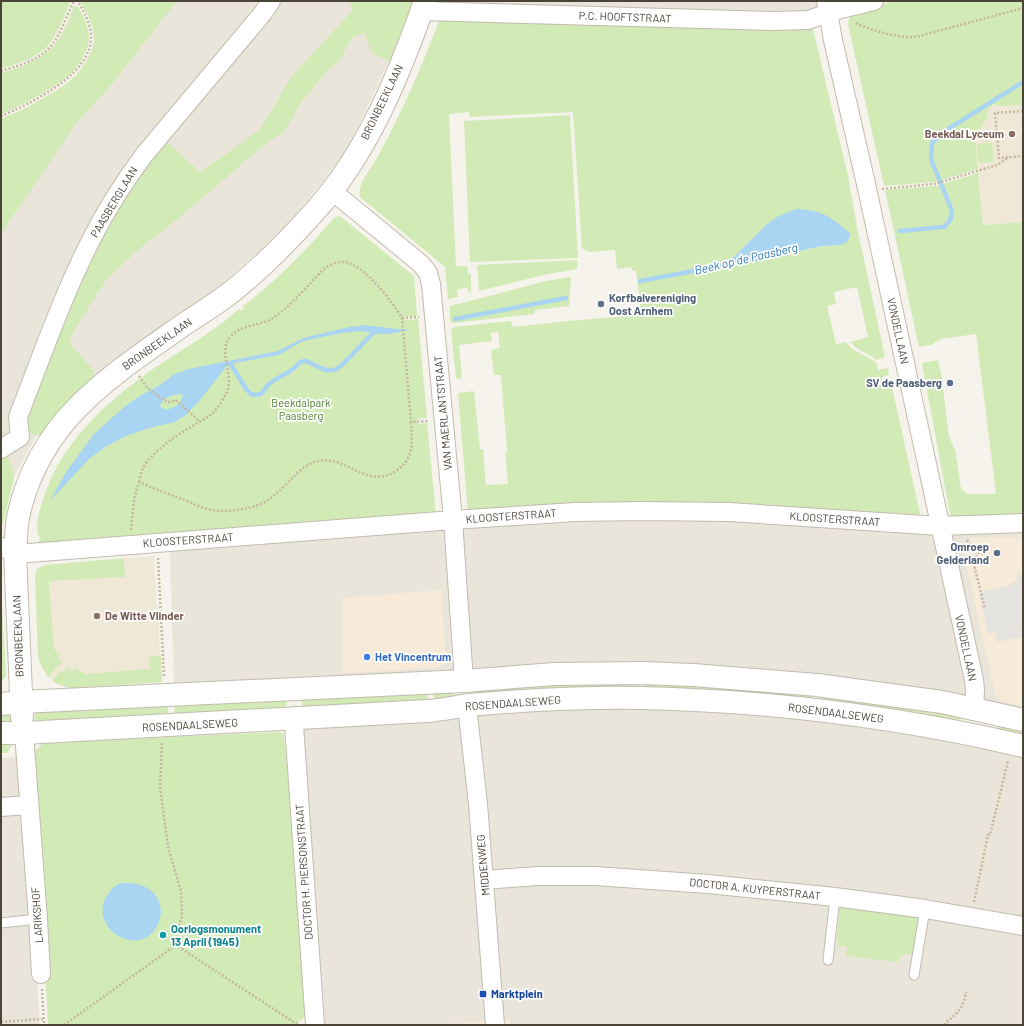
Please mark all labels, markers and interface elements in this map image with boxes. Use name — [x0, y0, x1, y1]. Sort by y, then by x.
street label: P.C. HOOFTSTRAAT — [578, 8, 672, 25]
street label: BRONBEEKLAAN — [358, 62, 405, 142]
place label: Beekdal Lyceum — [925, 127, 1004, 140]
marker: Beekdal Lyceum — [1007, 129, 1017, 139]
street label: PAASBERGLAAN — [87, 164, 140, 239]
water label: Beek op de Paasberg — [693, 239, 799, 277]
place label: Korfbalvereniging Oost Arnhem — [609, 291, 696, 317]
street label: VONDELLAAN — [885, 297, 912, 365]
marker: Korfbalvereniging Oost Arnhem — [596, 299, 606, 309]
street label: BRONBEEKLAAN — [119, 315, 194, 372]
street label: VAN MAERLANTSTRAAT — [431, 355, 454, 471]
place label: SV de Paasberg — [866, 376, 942, 389]
marker: SV de Paasberg — [945, 378, 955, 388]
park label: Beekdalpark Paasberg — [271, 396, 331, 422]
street label: KLOOSTERSTRAAT — [465, 506, 557, 525]
street label: KLOOSTERSTRAAT — [789, 509, 881, 528]
street label: KLOOSTERSTRAAT — [142, 530, 234, 549]
place label: Omroep Gelderland — [936, 540, 989, 566]
marker: Omroep Gelderland — [992, 548, 1002, 558]
street label: BRONBEEKLAAN — [10, 595, 25, 677]
place label: De Witte Vlinder — [105, 609, 184, 622]
marker: De Witte Vlinder — [92, 611, 102, 621]
street label: VONDELLAAN — [953, 614, 980, 682]
place label: Het Vincentrum — [375, 650, 451, 663]
marker: Het Vincentrum — [362, 652, 372, 662]
street label: ROSENDAALSEWEG — [465, 693, 561, 712]
street label: ROSENDAALSEWEG — [788, 700, 885, 725]
street label: ROSENDAALSEWEG — [142, 715, 238, 734]
street label: DOCTOR H. PIERSONSTRAAT — [292, 804, 315, 940]
street label: MIDDENWEG — [473, 834, 492, 896]
street label: DOCTOR A. KUYPERSTRAAT — [689, 875, 821, 902]
street label: LARIKSHOF — [28, 886, 45, 944]
place label: Oorlogsmonument 13 April (1945) — [171, 922, 261, 948]
marker: Oorlogsmonument 13 April (1945) — [158, 930, 168, 940]
place label: Marktplein — [491, 987, 543, 1000]
marker: Marktplein — [478, 989, 488, 999]

